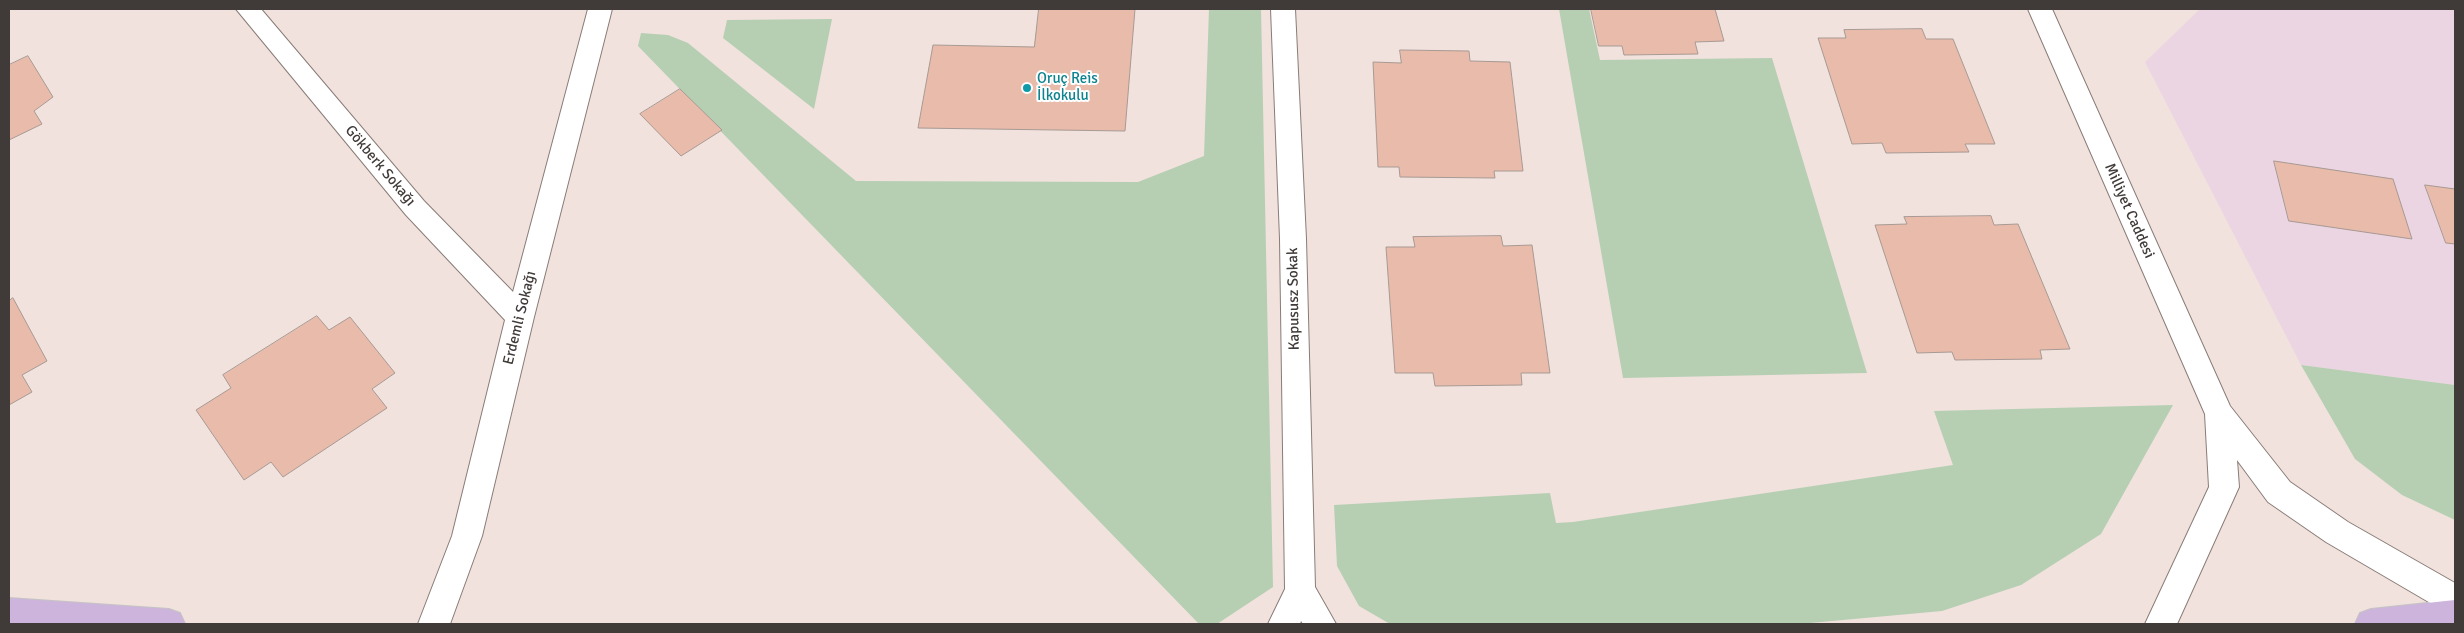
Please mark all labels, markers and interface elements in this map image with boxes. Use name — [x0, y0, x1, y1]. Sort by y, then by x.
place label: Oruç Reis İlkokulu — [1037, 70, 1098, 105]
marker: Oruç Reis İlkokulu — [1021, 82, 1033, 94]
street label: Gökberk Sokağı — [341, 122, 419, 210]
street label: Milliyet Caddesi — [2100, 161, 2158, 261]
street label: Kapususz Sokak — [1284, 247, 1304, 351]
street label: Erdemli Sokağı — [500, 269, 540, 367]

